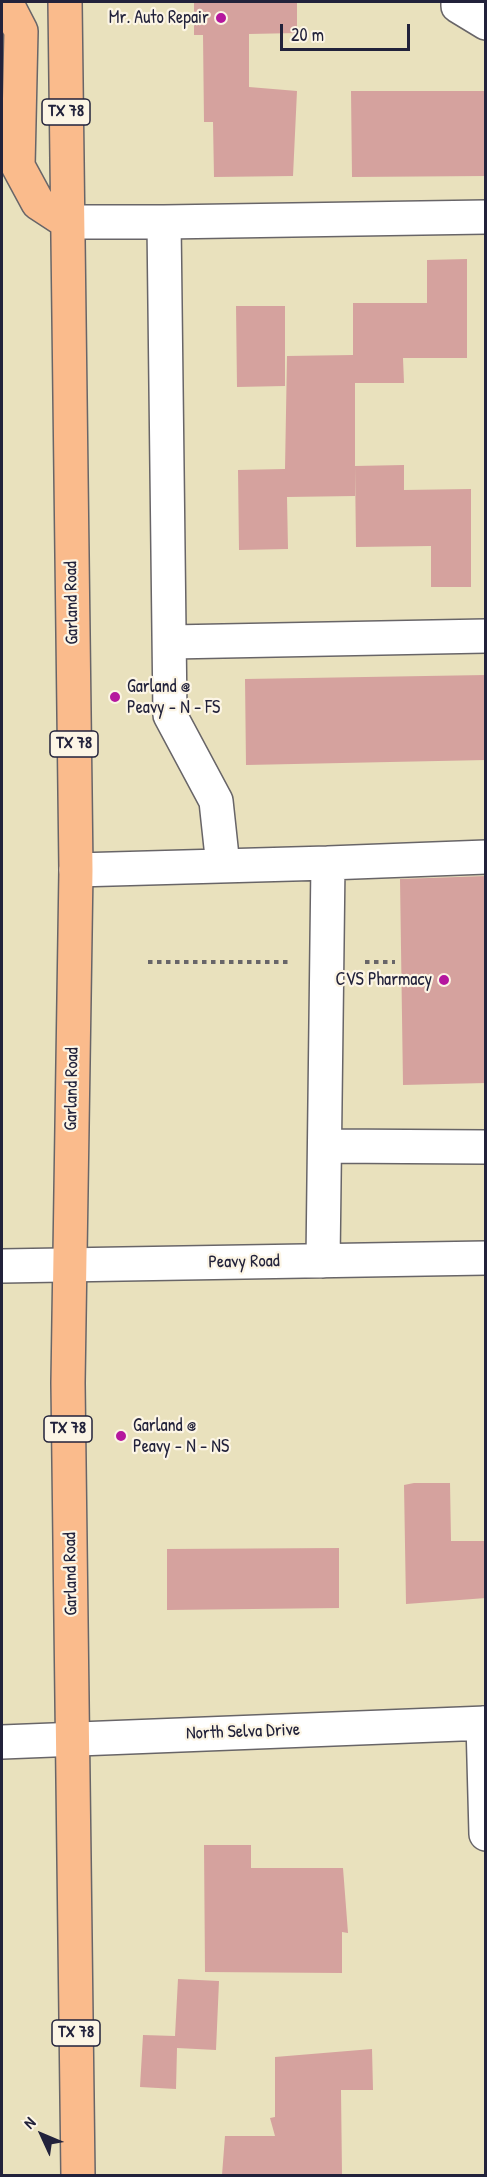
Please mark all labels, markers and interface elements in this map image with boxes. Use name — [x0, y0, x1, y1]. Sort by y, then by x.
place label: Mr. Auto Repair — [109, 7, 209, 29]
marker: Mr. Auto Repair — [214, 11, 228, 25]
scale bar — [283, 12, 414, 50]
text: 20 m — [291, 22, 324, 47]
road number: TX 78 — [42, 99, 90, 125]
street label: Garland Road — [60, 561, 84, 645]
place label: Garland @ Peavy - N - FS — [127, 676, 220, 718]
marker: Garland @ Peavy - N - FS — [108, 690, 122, 704]
road number: TX 78 — [50, 731, 98, 757]
place label: CVS Pharmacy — [336, 969, 432, 991]
marker: CVS Pharmacy — [437, 973, 451, 987]
street label: Garland Road — [60, 1047, 84, 1131]
street label: Peavy Road — [208, 1251, 280, 1273]
place label: Garland @ Peavy - N - NS — [133, 1415, 229, 1458]
road number: TX 78 — [44, 1416, 92, 1442]
marker: Garland @ Peavy - N - NS — [114, 1429, 128, 1443]
street label: Garland Road — [59, 1532, 83, 1616]
street label: North Selva Drive — [186, 1719, 300, 1745]
road number: TX 78 — [52, 2020, 100, 2046]
north arrow — [12, 2105, 72, 2165]
text: N — [18, 2112, 40, 2133]

